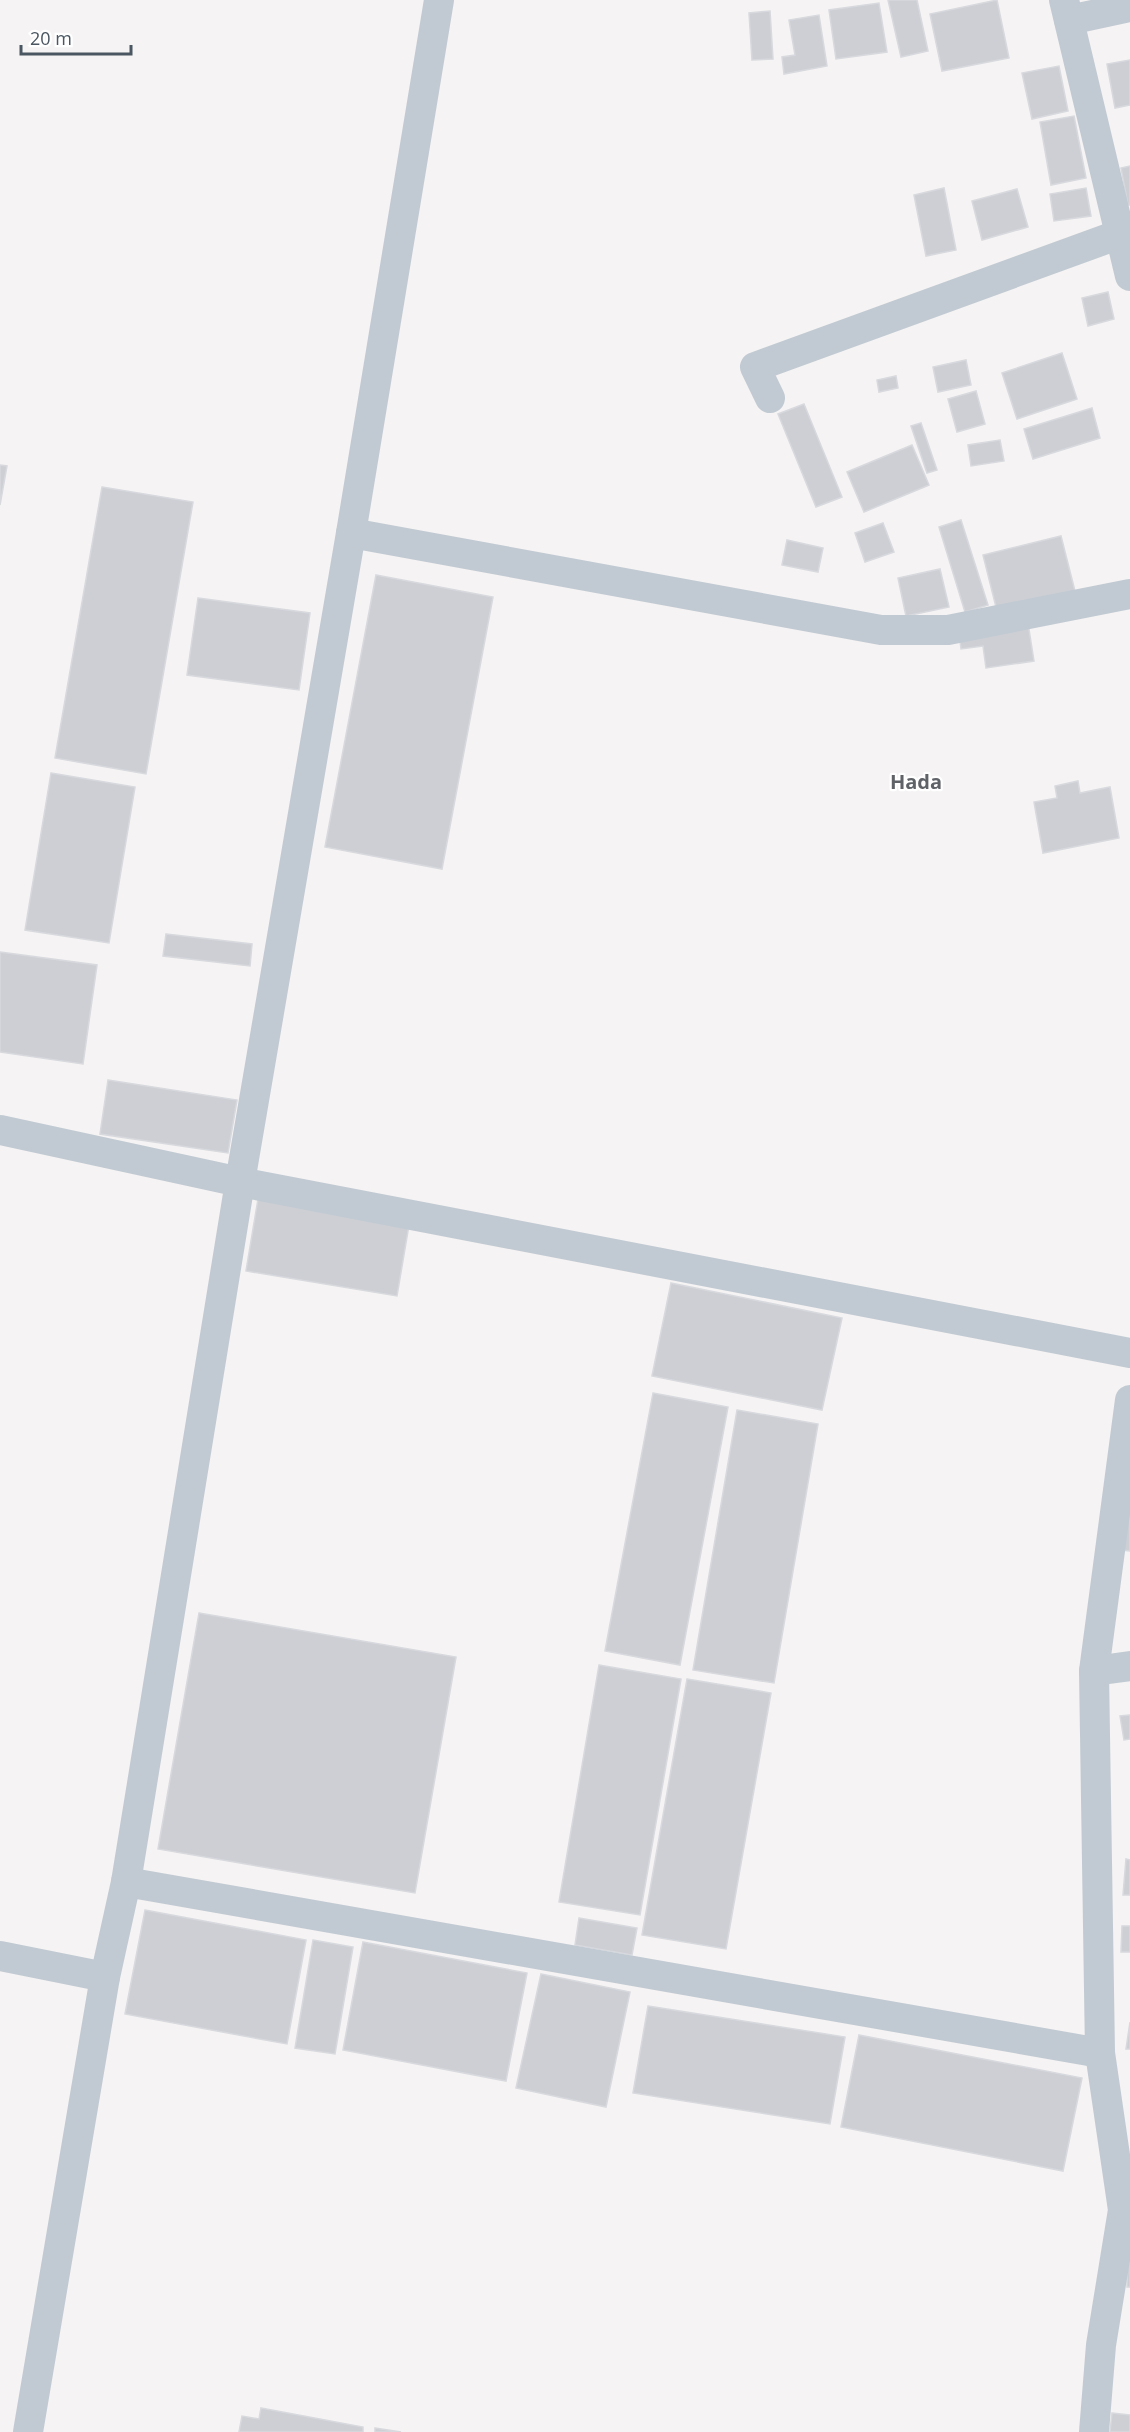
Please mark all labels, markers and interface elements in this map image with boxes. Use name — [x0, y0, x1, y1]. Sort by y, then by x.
scale bar — [21, 18, 130, 56]
text: 20 m — [30, 26, 72, 50]
district label: Hada — [890, 768, 942, 795]

